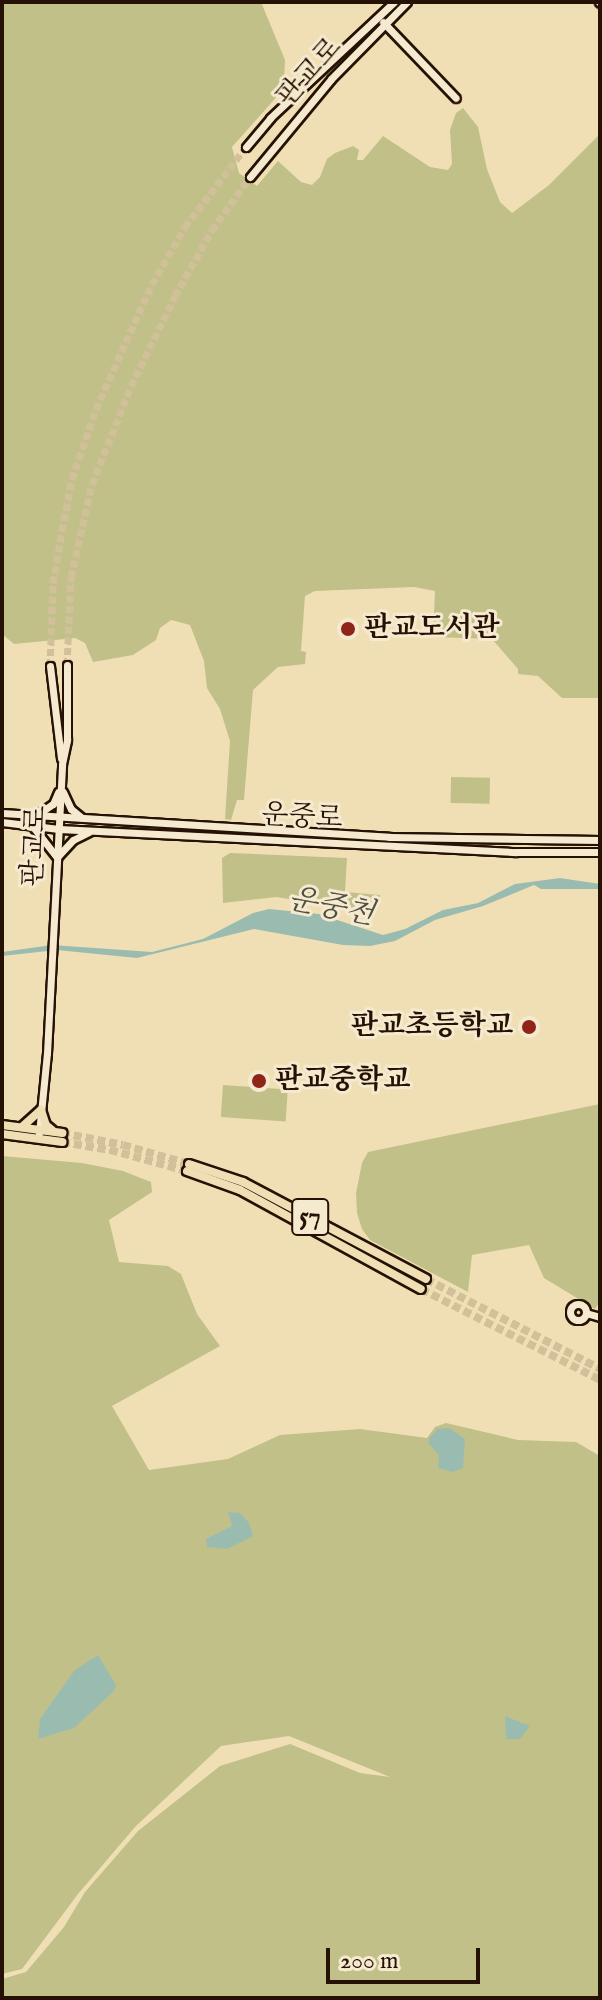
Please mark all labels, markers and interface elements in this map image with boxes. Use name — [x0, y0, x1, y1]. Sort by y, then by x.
street label: 판교로 — [270, 32, 350, 114]
place label: 판교도서관 — [364, 612, 499, 646]
marker: 판교도서관 — [339, 620, 357, 638]
street label: 운중로 — [261, 799, 343, 837]
street label: 판교로 — [17, 805, 55, 887]
water label: 운중천 — [285, 882, 377, 934]
place label: 판교초등학교 — [351, 1010, 513, 1044]
marker: 판교초등학교 — [520, 1018, 538, 1036]
place label: 판교중학교 — [275, 1064, 410, 1098]
marker: 판교중학교 — [250, 1072, 268, 1090]
road number: 57 — [290, 1195, 330, 1239]
scale bar — [330, 1932, 484, 1982]
text: 200 m — [340, 1946, 399, 1977]

